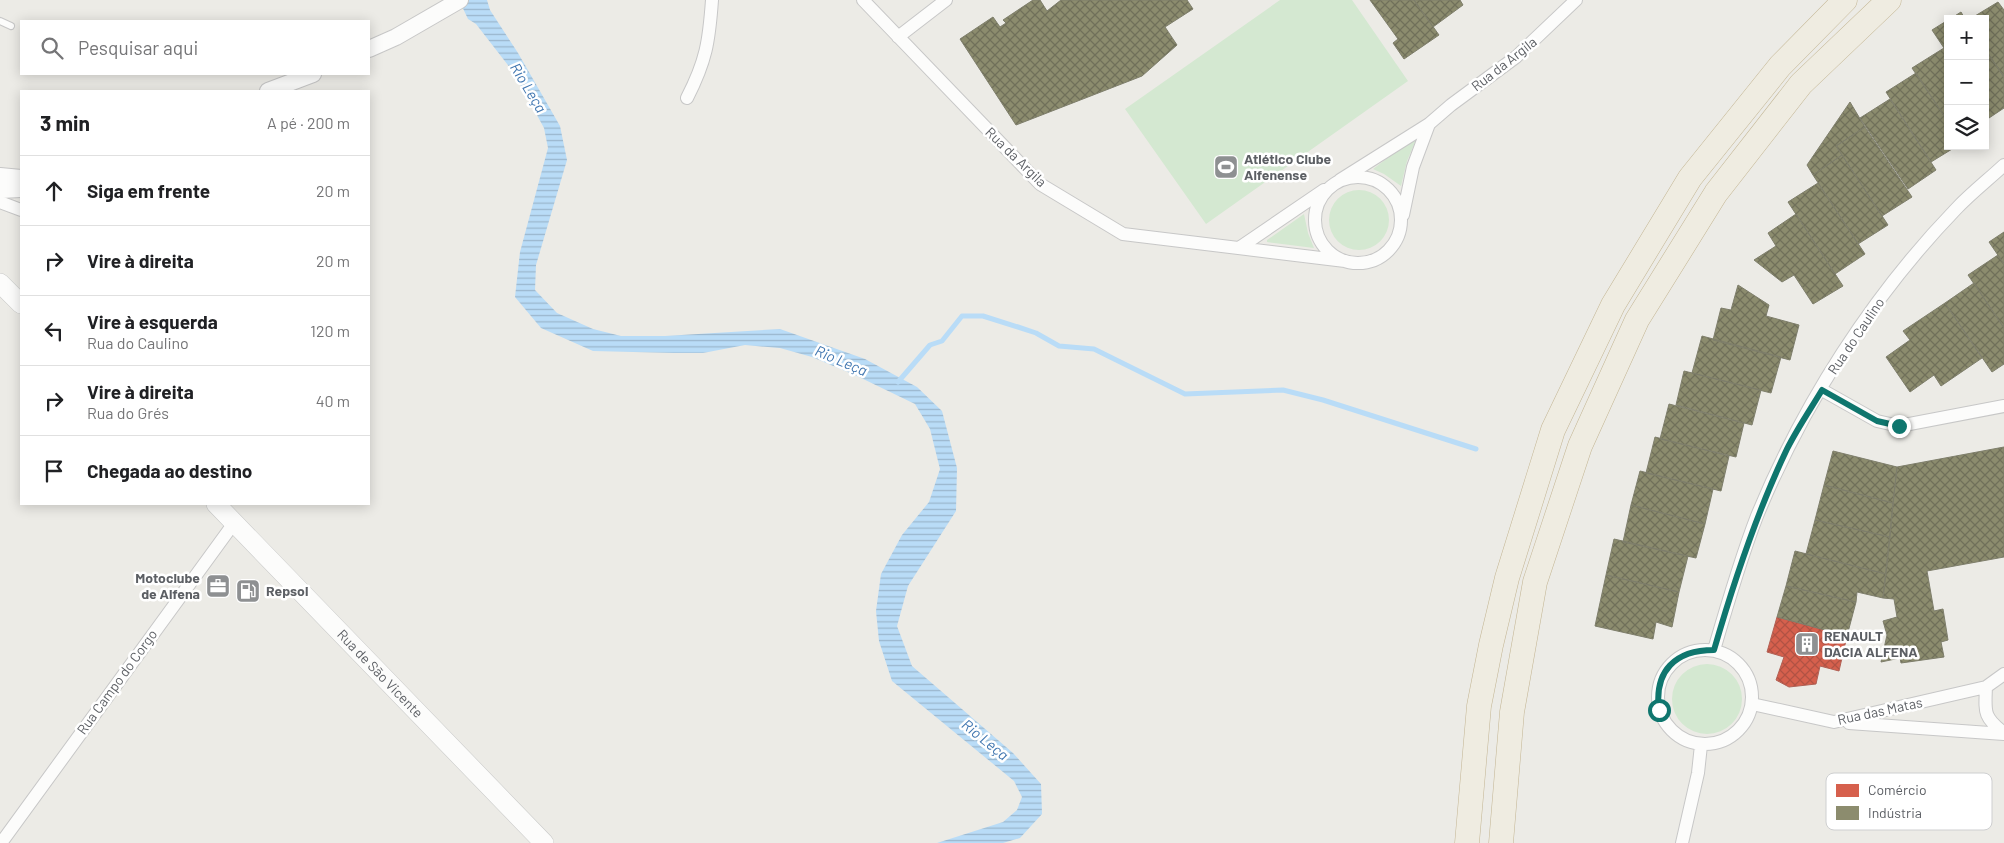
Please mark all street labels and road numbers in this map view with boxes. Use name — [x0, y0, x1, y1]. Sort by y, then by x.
street label: Rua da Argila — [1468, 33, 1540, 94]
street label: Rua da Argila — [982, 123, 1050, 190]
street label: Rua do Caulino — [1824, 294, 1888, 377]
street label: Rua Campo do Corgo — [73, 626, 160, 737]
street label: Rua de São Vicente — [334, 626, 427, 721]
street label: Rua das Matas — [1836, 693, 1924, 728]

